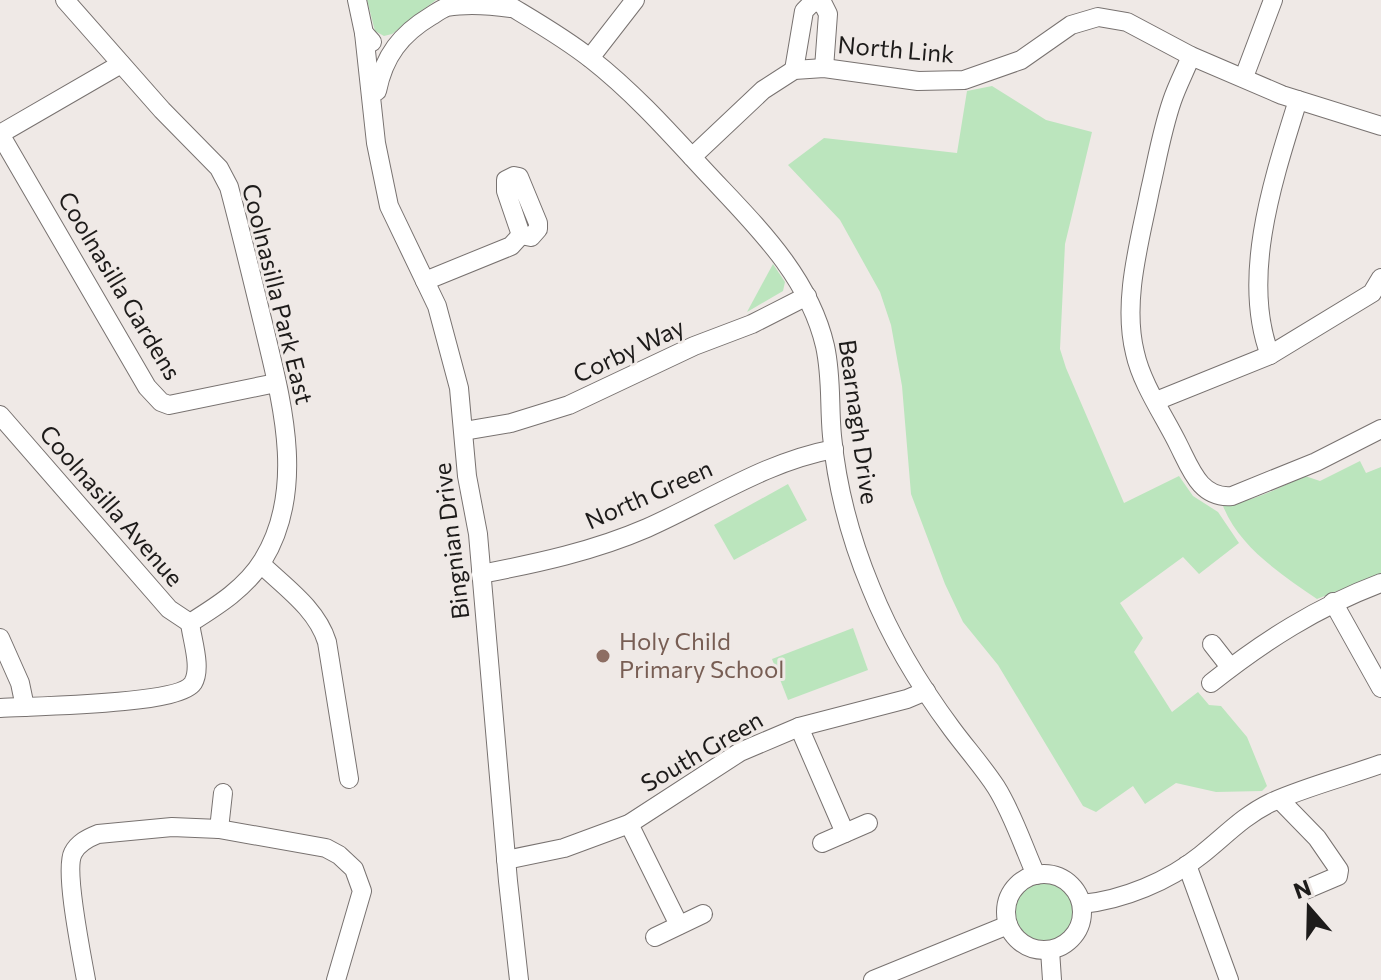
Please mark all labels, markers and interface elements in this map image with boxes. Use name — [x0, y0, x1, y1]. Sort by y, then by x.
street label: North Link — [837, 29, 956, 68]
street label: Coolnasilla Park East — [237, 180, 320, 407]
street label: Coolnasilla Gardens — [53, 186, 188, 385]
street label: Corby Way — [568, 311, 689, 388]
street label: Bearnagh Drive — [834, 338, 885, 506]
street label: Coolnasilla Avenue — [34, 419, 190, 591]
street label: North Green — [580, 453, 716, 535]
street label: Bingnian Drive — [427, 461, 474, 621]
place label: Holy Child Primary School — [619, 626, 784, 683]
marker: Holy Child Primary School — [594, 647, 612, 665]
street label: South Green — [635, 704, 767, 797]
north arrow — [1269, 868, 1349, 948]
text: N — [1290, 873, 1314, 904]

